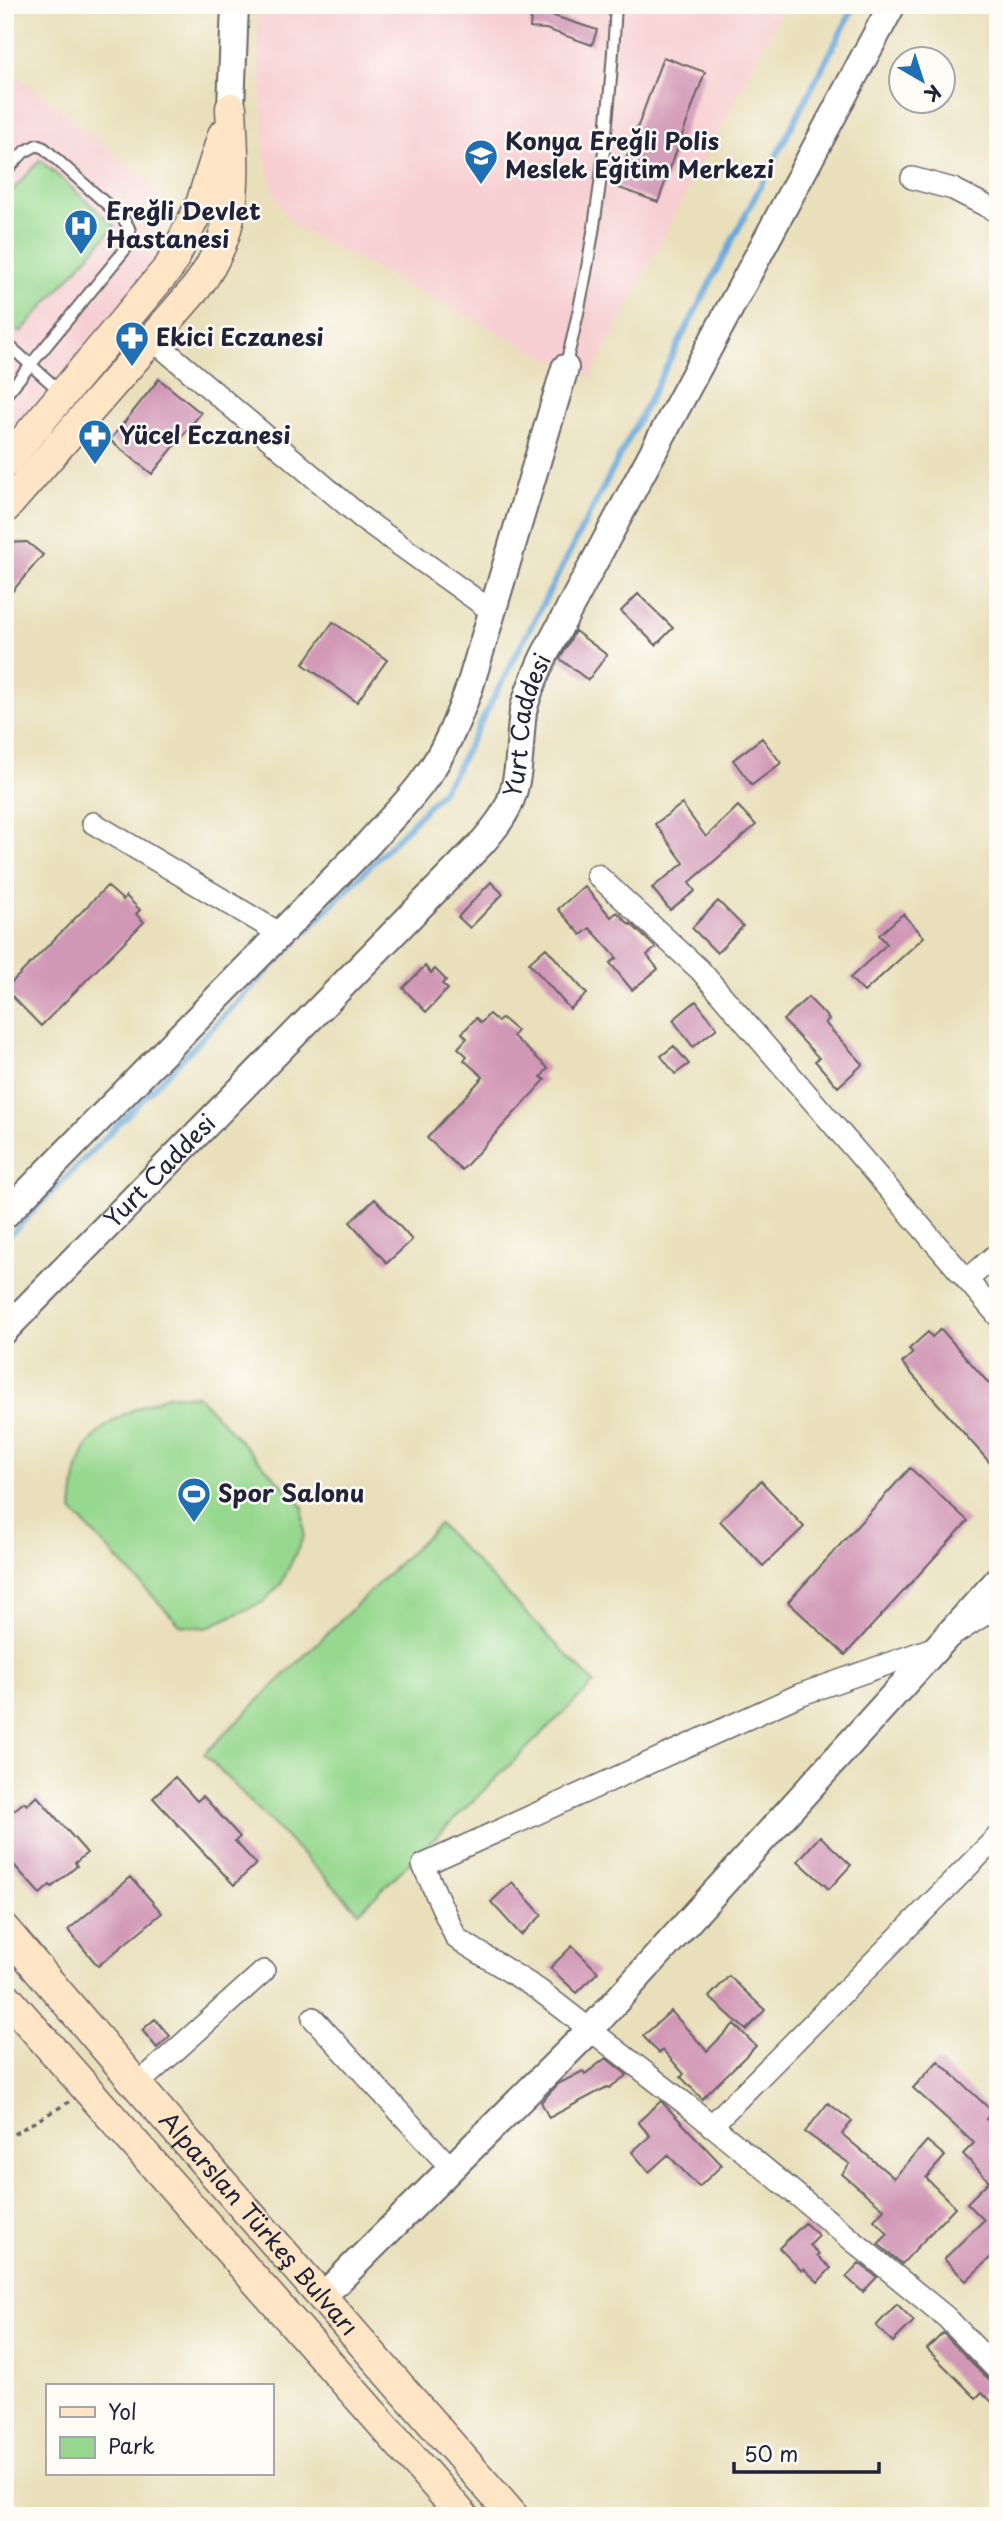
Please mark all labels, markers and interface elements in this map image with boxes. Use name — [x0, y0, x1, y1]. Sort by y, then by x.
north arrow — [888, 46, 958, 116]
text: K — [919, 79, 948, 109]
place label: Konya Ereğli Polis Meslek Eğitim Merkezi — [505, 122, 774, 186]
school or university icon: Konya Ereğli Polis Meslek Eğitim Merkezi — [462, 137, 500, 186]
place label: Ereğli Devlet Hastanesi — [106, 192, 261, 256]
hospital icon: Ereğli Devlet Hastanesi — [62, 207, 100, 256]
place label: Ekici Eczanesi — [156, 318, 324, 354]
pharmacy icon: Ekici Eczanesi — [113, 319, 151, 368]
place label: Yücel Eczanesi — [119, 416, 291, 452]
pharmacy icon: Yücel Eczanesi — [76, 417, 114, 466]
street label: Yurt Caddesi — [493, 647, 559, 801]
street label: Yurt Caddesi — [95, 1105, 223, 1235]
place label: Spor Salonu — [218, 1474, 364, 1510]
sports icon: Spor Salonu — [175, 1475, 213, 1524]
street label: Alparslan Türkeş Bulvarı — [152, 2103, 368, 2343]
legend — [46, 2384, 273, 2476]
text: Yol — [108, 2395, 137, 2427]
text: Park — [108, 2429, 155, 2461]
scale bar — [734, 2430, 879, 2474]
text: 50 m — [744, 2437, 798, 2469]

